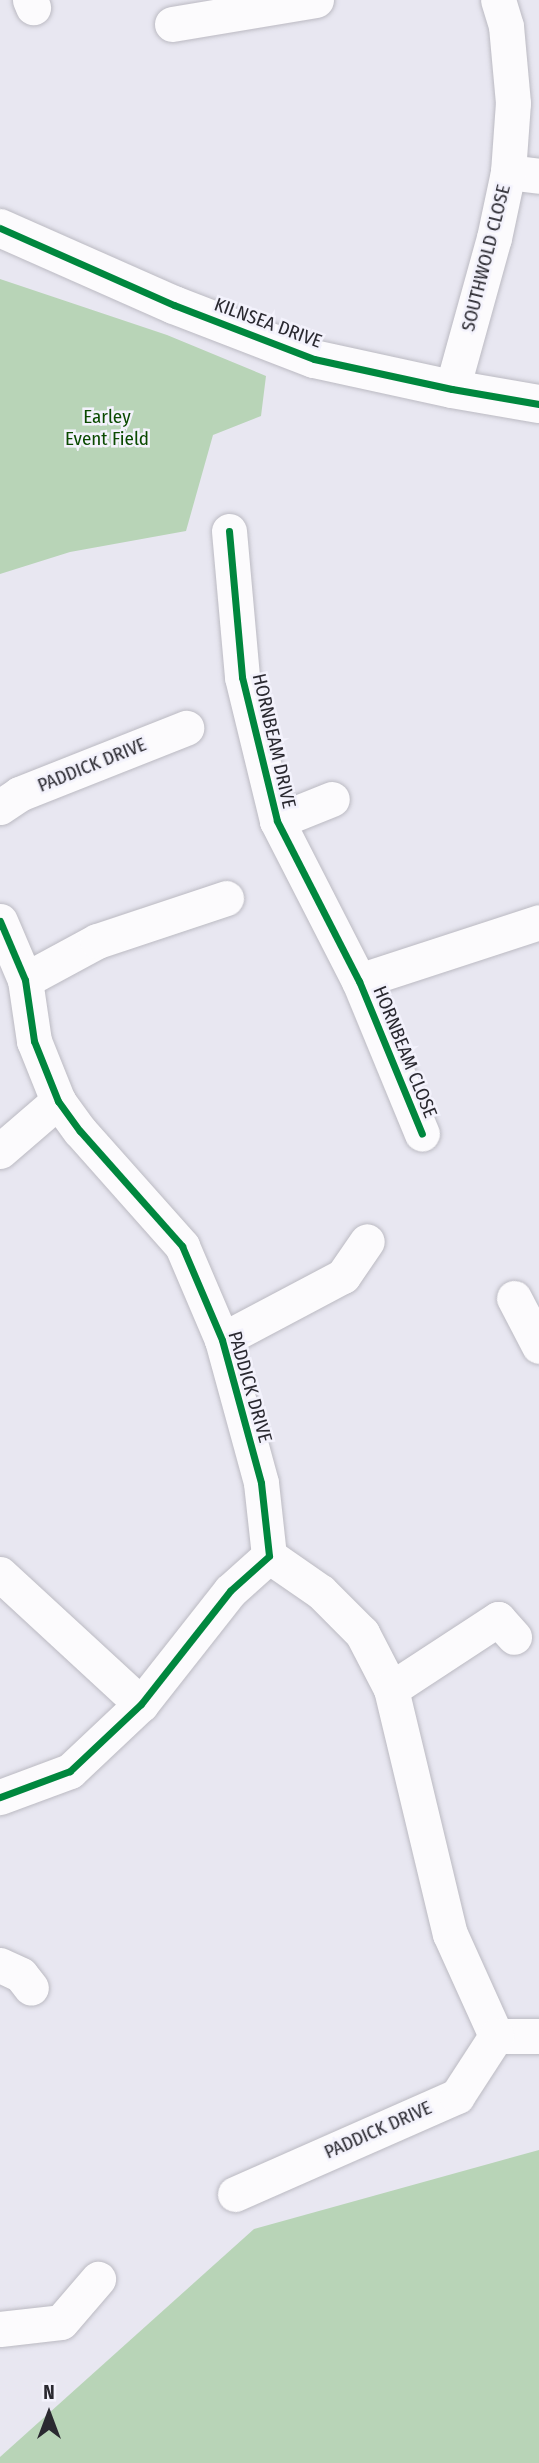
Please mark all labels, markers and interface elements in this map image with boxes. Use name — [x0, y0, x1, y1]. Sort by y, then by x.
street label: SOUTHWOLD CLOSE — [457, 182, 515, 334]
street label: KILNSEA DRIVE — [211, 293, 325, 353]
park label: Earley Event Field — [65, 406, 149, 450]
street label: HORNBEAM DRIVE — [247, 671, 301, 811]
street label: PADDICK DRIVE — [34, 733, 150, 797]
street label: HORNBEAM CLOSE — [368, 983, 442, 1121]
street label: PADDICK DRIVE — [223, 1329, 277, 1445]
street label: PADDICK DRIVE — [321, 2096, 435, 2164]
north arrow — [14, 2379, 84, 2449]
text: N — [43, 2381, 55, 2404]

